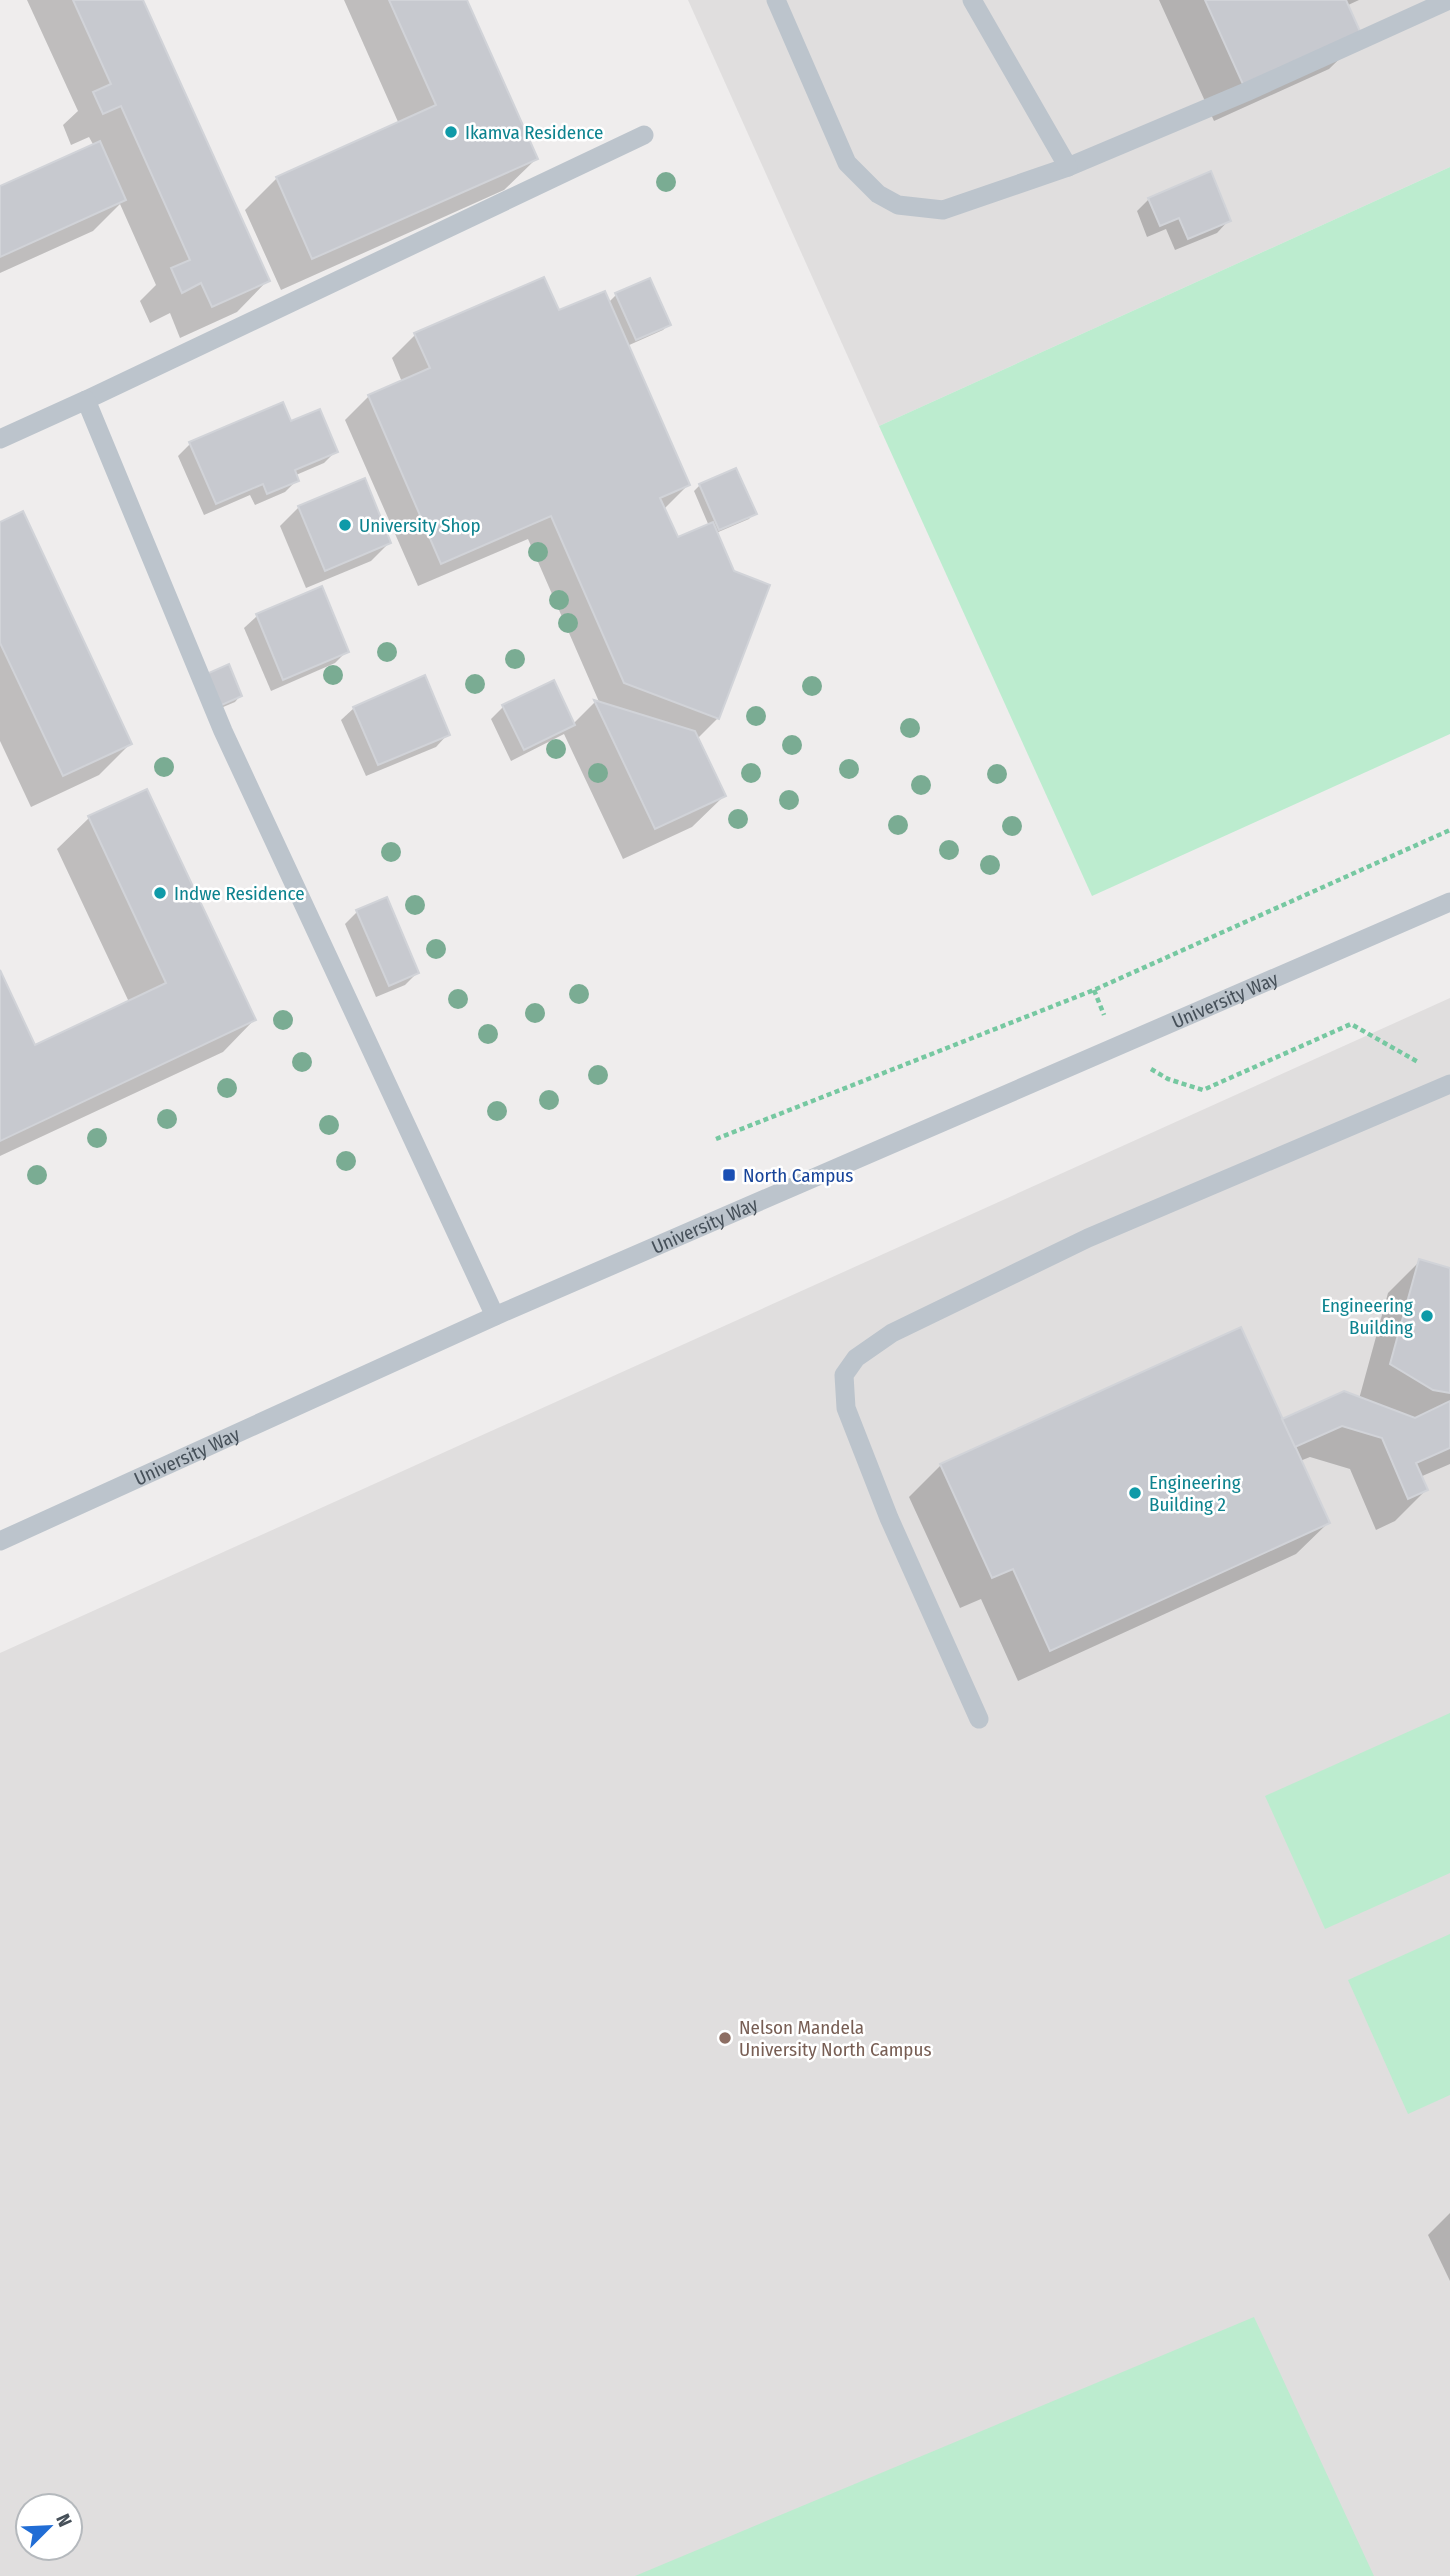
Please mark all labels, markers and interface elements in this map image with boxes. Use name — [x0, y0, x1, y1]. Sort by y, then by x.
place label: Ikamva Residence — [465, 121, 603, 144]
marker: Ikamva Residence — [443, 124, 459, 140]
place label: University Shop — [359, 514, 481, 537]
marker: University Shop — [337, 517, 353, 533]
place label: Indwe Residence — [174, 882, 305, 905]
marker: Indwe Residence — [152, 885, 168, 901]
street label: University Way — [1168, 967, 1282, 1033]
place label: North Campus — [743, 1164, 853, 1187]
marker: North Campus — [721, 1167, 737, 1183]
street label: University Way — [648, 1192, 762, 1259]
place label: Engineering Building — [1321, 1294, 1413, 1339]
marker: Engineering Building — [1419, 1308, 1435, 1324]
street label: University Way — [130, 1422, 244, 1491]
place label: Engineering Building 2 — [1149, 1471, 1241, 1516]
marker: Engineering Building 2 — [1127, 1485, 1143, 1501]
place label: Nelson Mandela University North Campus — [739, 2016, 932, 2061]
marker: Nelson Mandela University North Campus — [717, 2030, 733, 2046]
north arrow — [14, 2492, 84, 2562]
text: N — [51, 2510, 77, 2530]

